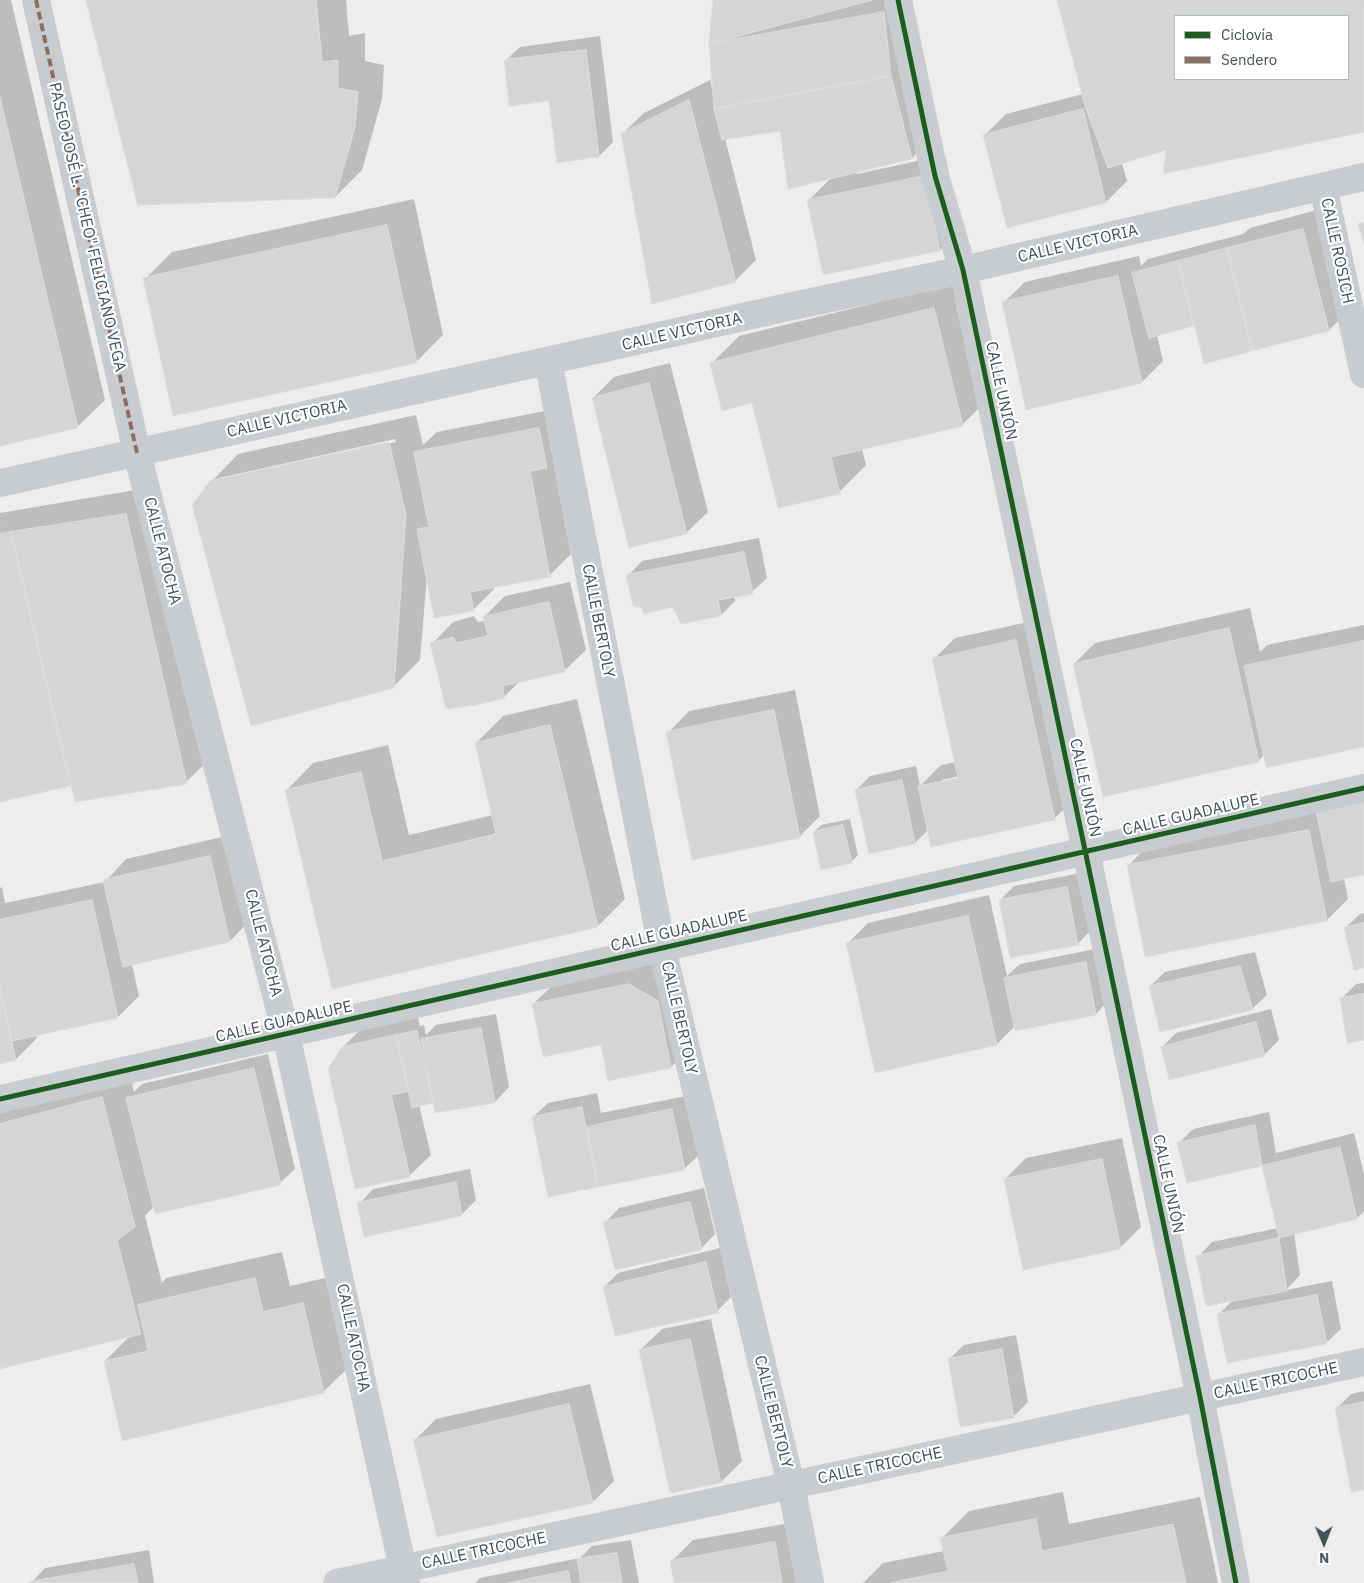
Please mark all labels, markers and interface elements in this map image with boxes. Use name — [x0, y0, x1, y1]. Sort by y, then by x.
legend — [1174, 15, 1349, 80]
text: Ciclovía — [1221, 25, 1273, 44]
text: Sendero — [1221, 50, 1277, 69]
street label: PASEO JOSÉ L. "CHEO" FELICIANO VEGA — [44, 80, 130, 374]
street label: CALLE ROSICH — [1316, 196, 1358, 306]
street label: CALLE VICTORIA — [1016, 221, 1140, 267]
street label: CALLE VICTORIA — [620, 309, 744, 355]
street label: CALLE UNIÓN — [981, 340, 1021, 442]
street label: CALLE VICTORIA — [225, 396, 349, 442]
street label: CALLE ATOCHA — [139, 495, 185, 607]
street label: CALLE BERTOLY — [578, 563, 618, 679]
street label: CALLE UNIÓN — [1065, 737, 1105, 839]
street label: CALLE GUADALUPE — [1121, 790, 1261, 840]
street label: CALLE ATOCHA — [240, 887, 286, 999]
street label: CALLE GUADALUPE — [609, 906, 749, 956]
street label: CALLE BERTOLY — [657, 960, 701, 1076]
street label: CALLE GUADALUPE — [214, 997, 354, 1047]
street label: CALLE UNIÓN — [1148, 1133, 1188, 1235]
street label: CALLE ATOCHA — [332, 1282, 374, 1394]
street label: CALLE BERTOLY — [750, 1354, 796, 1470]
street label: CALLE TRICOCHE — [1212, 1358, 1340, 1404]
street label: CALLE TRICOCHE — [816, 1443, 944, 1489]
north arrow — [1299, 1518, 1349, 1568]
street label: CALLE TRICOCHE — [420, 1528, 548, 1574]
text: N — [1319, 1549, 1329, 1567]

